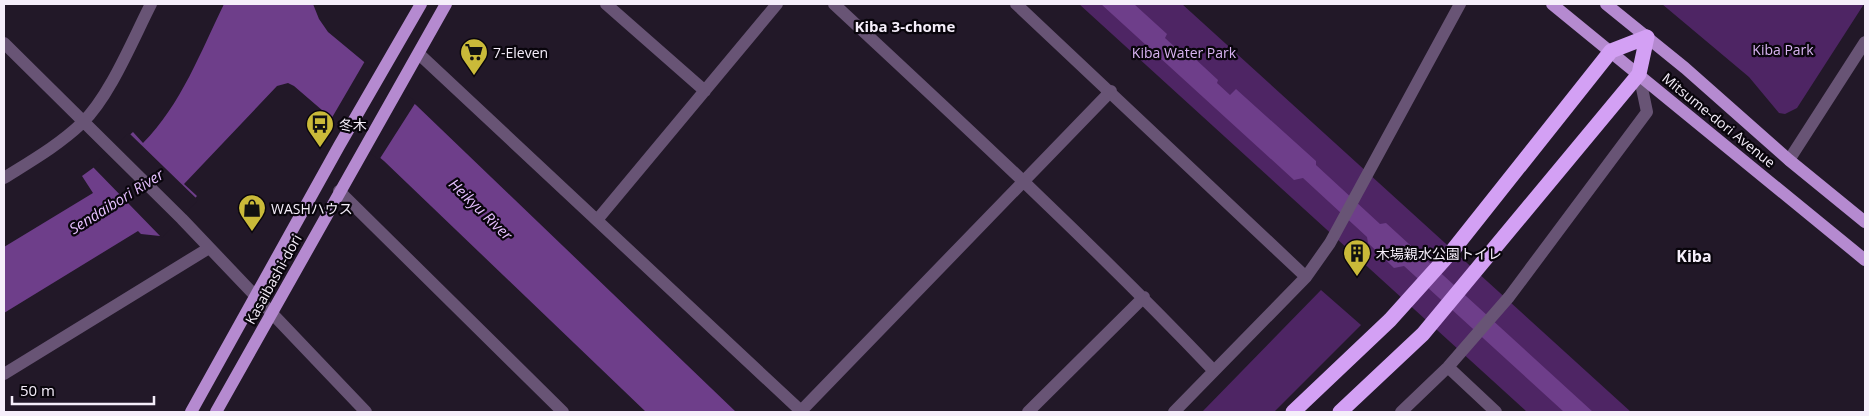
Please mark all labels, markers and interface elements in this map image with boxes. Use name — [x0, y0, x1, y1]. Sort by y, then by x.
district label: Kiba 3-chome — [855, 16, 956, 36]
supermarket icon: 7-Eleven — [459, 37, 489, 76]
park label: Kiba Park — [1752, 40, 1814, 59]
place label: 7-Eleven — [493, 43, 548, 62]
park label: Kiba Water Park — [1132, 43, 1237, 62]
street label: Mitsume-dori Avenue — [1658, 68, 1780, 172]
bus stop icon: 冬木 — [305, 109, 335, 148]
place label: 冬木 — [339, 115, 367, 134]
water label: Sendaibori River — [65, 163, 168, 238]
water label: Heikyu River — [445, 174, 518, 245]
shop icon: WASHハウス — [237, 193, 267, 232]
place label: WASHハウス — [271, 199, 353, 218]
street label: Kasaibashi-dori — [240, 231, 306, 327]
building icon: 木場親水公園トイレ — [1342, 238, 1372, 277]
place label: 木場親水公園トイレ — [1376, 244, 1502, 263]
district label: Kiba — [1676, 245, 1712, 267]
scale bar — [12, 374, 155, 406]
text: 50 m — [20, 380, 55, 400]

